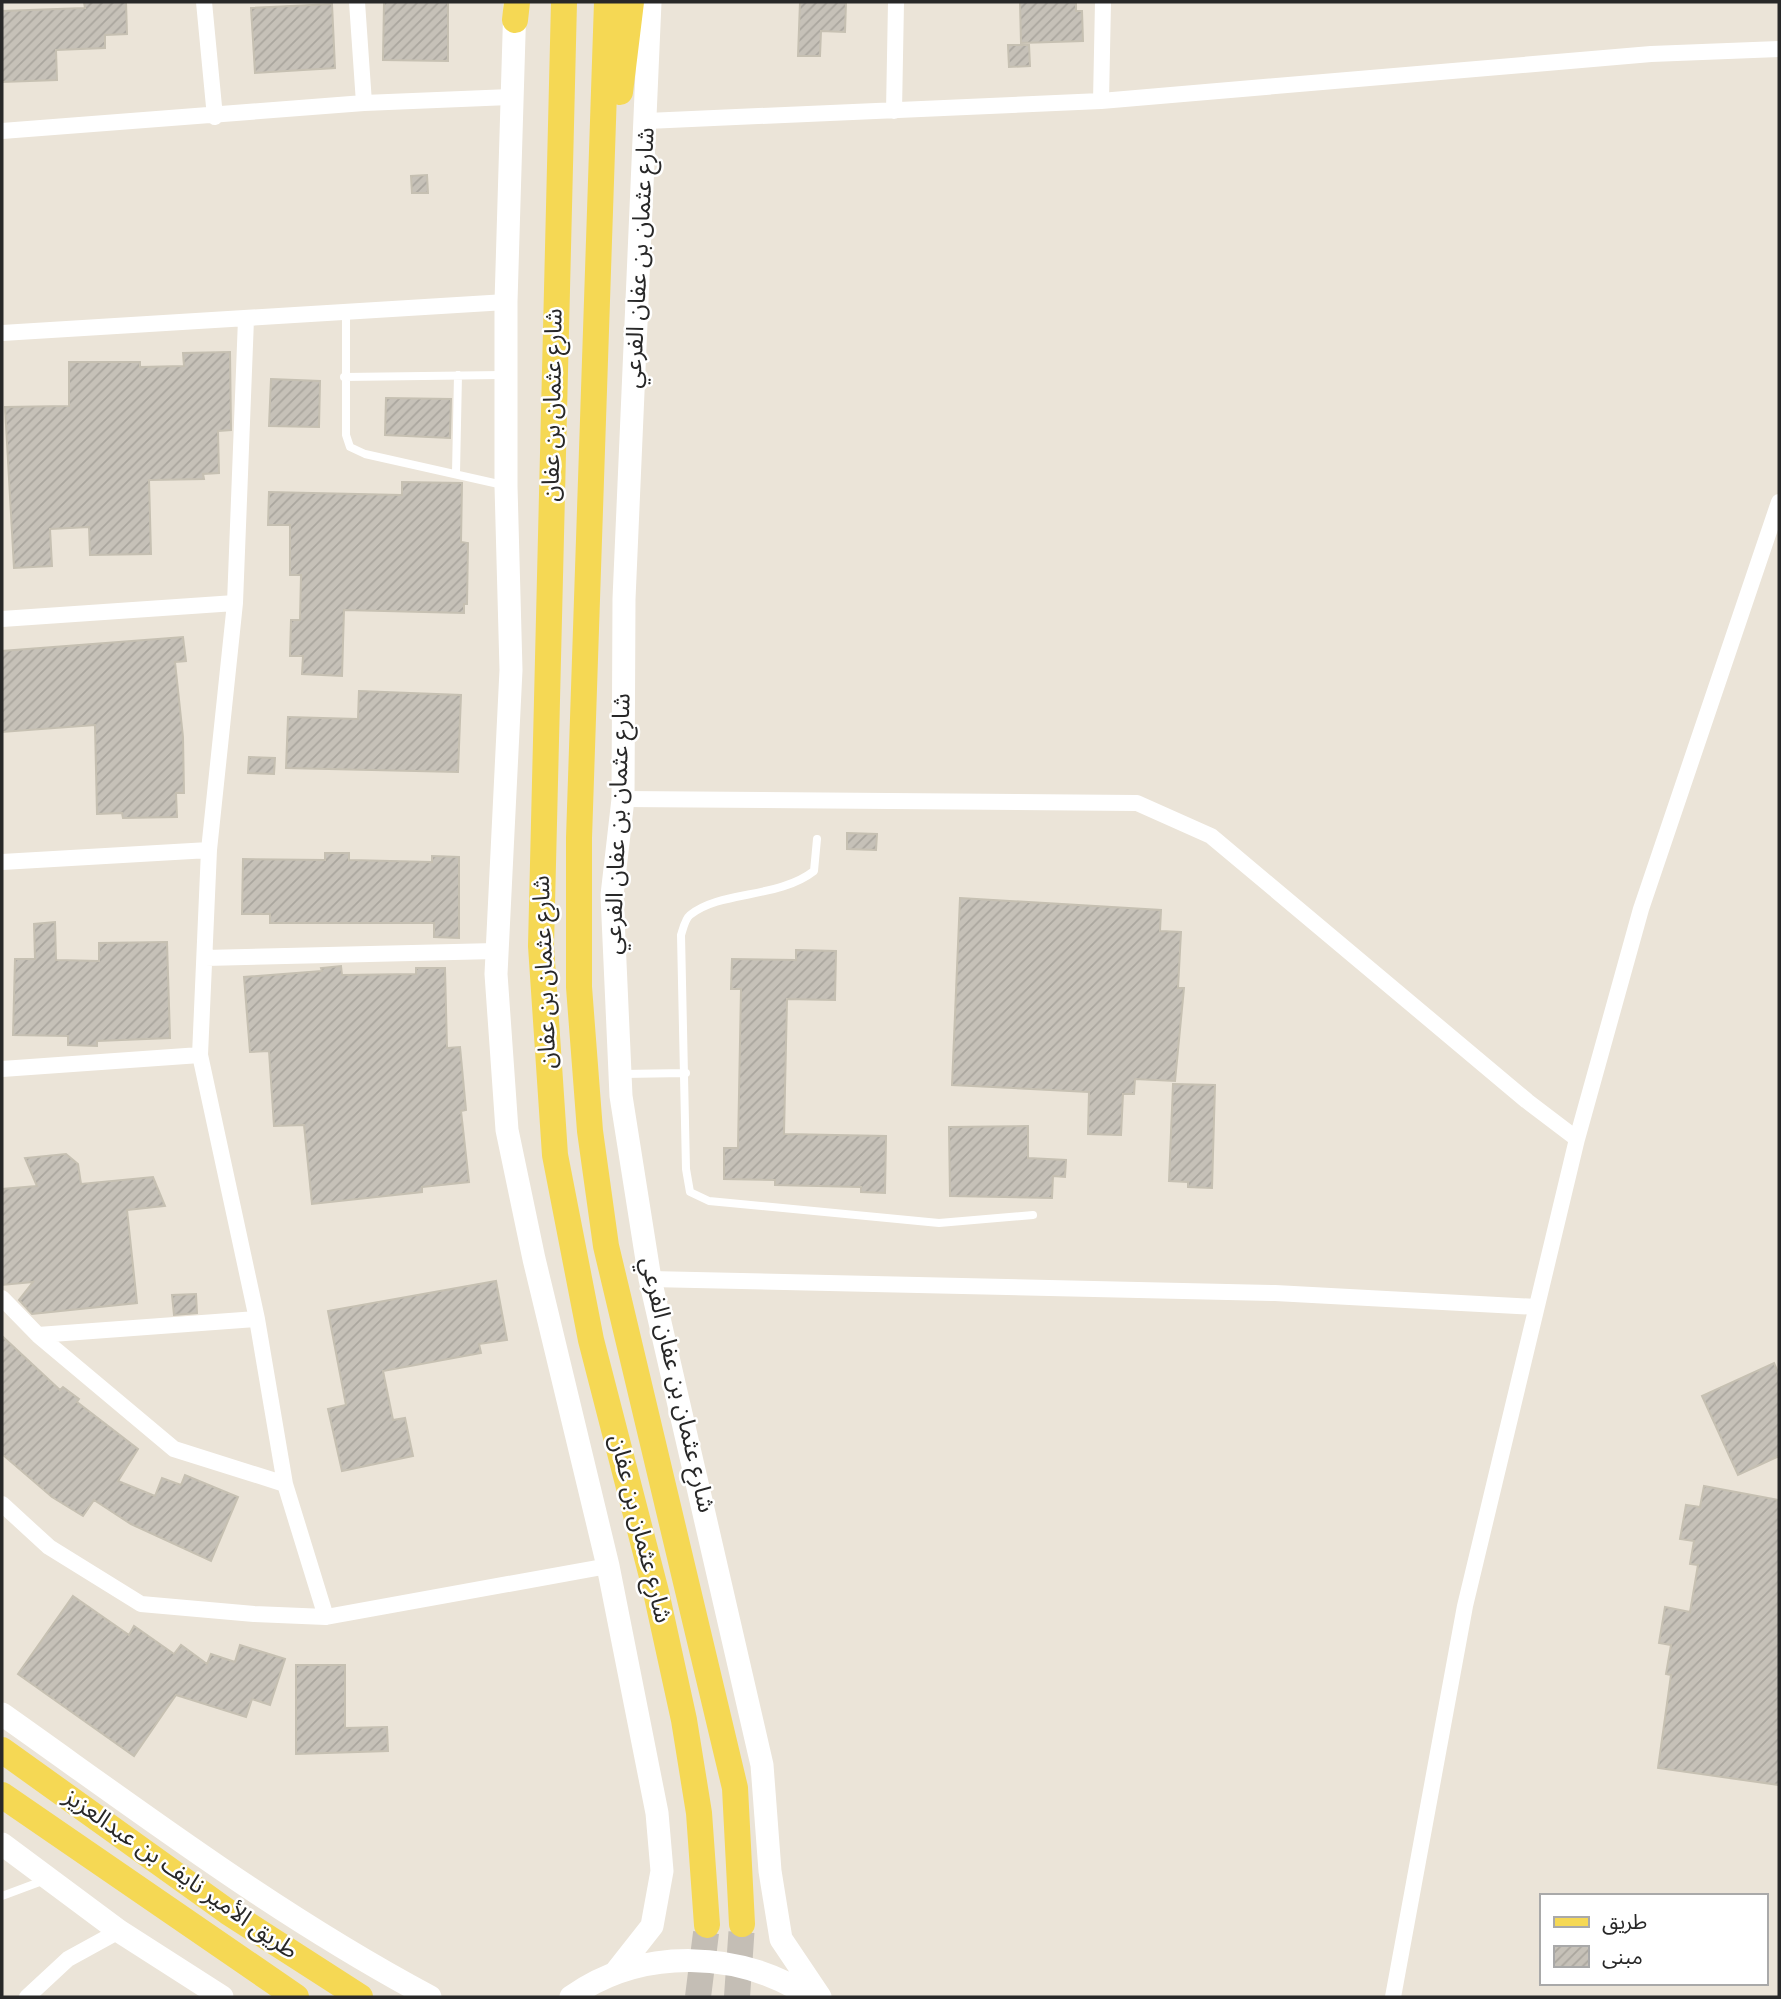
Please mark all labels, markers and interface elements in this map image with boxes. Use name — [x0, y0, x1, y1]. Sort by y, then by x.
street label: شارع عثمان بن عفان الفرعي — [619, 127, 664, 389]
street label: شارع عثمان بن عفان — [537, 308, 571, 502]
street label: شارع عثمان بن عفان الفرعي — [599, 693, 640, 955]
street label: شارع عثمان بن عفان — [528, 875, 564, 1069]
street label: شارع عثمان بن عفان الفرعي — [630, 1254, 720, 1516]
street label: شارع عثمان بن عفان — [601, 1432, 677, 1626]
street label: طريق الأمير نايف بن عبدالعزيز — [56, 1782, 303, 1967]
legend — [1540, 1894, 1767, 1985]
text: طريق — [1602, 1910, 1647, 1937]
text: مبنى — [1602, 1945, 1643, 1972]

